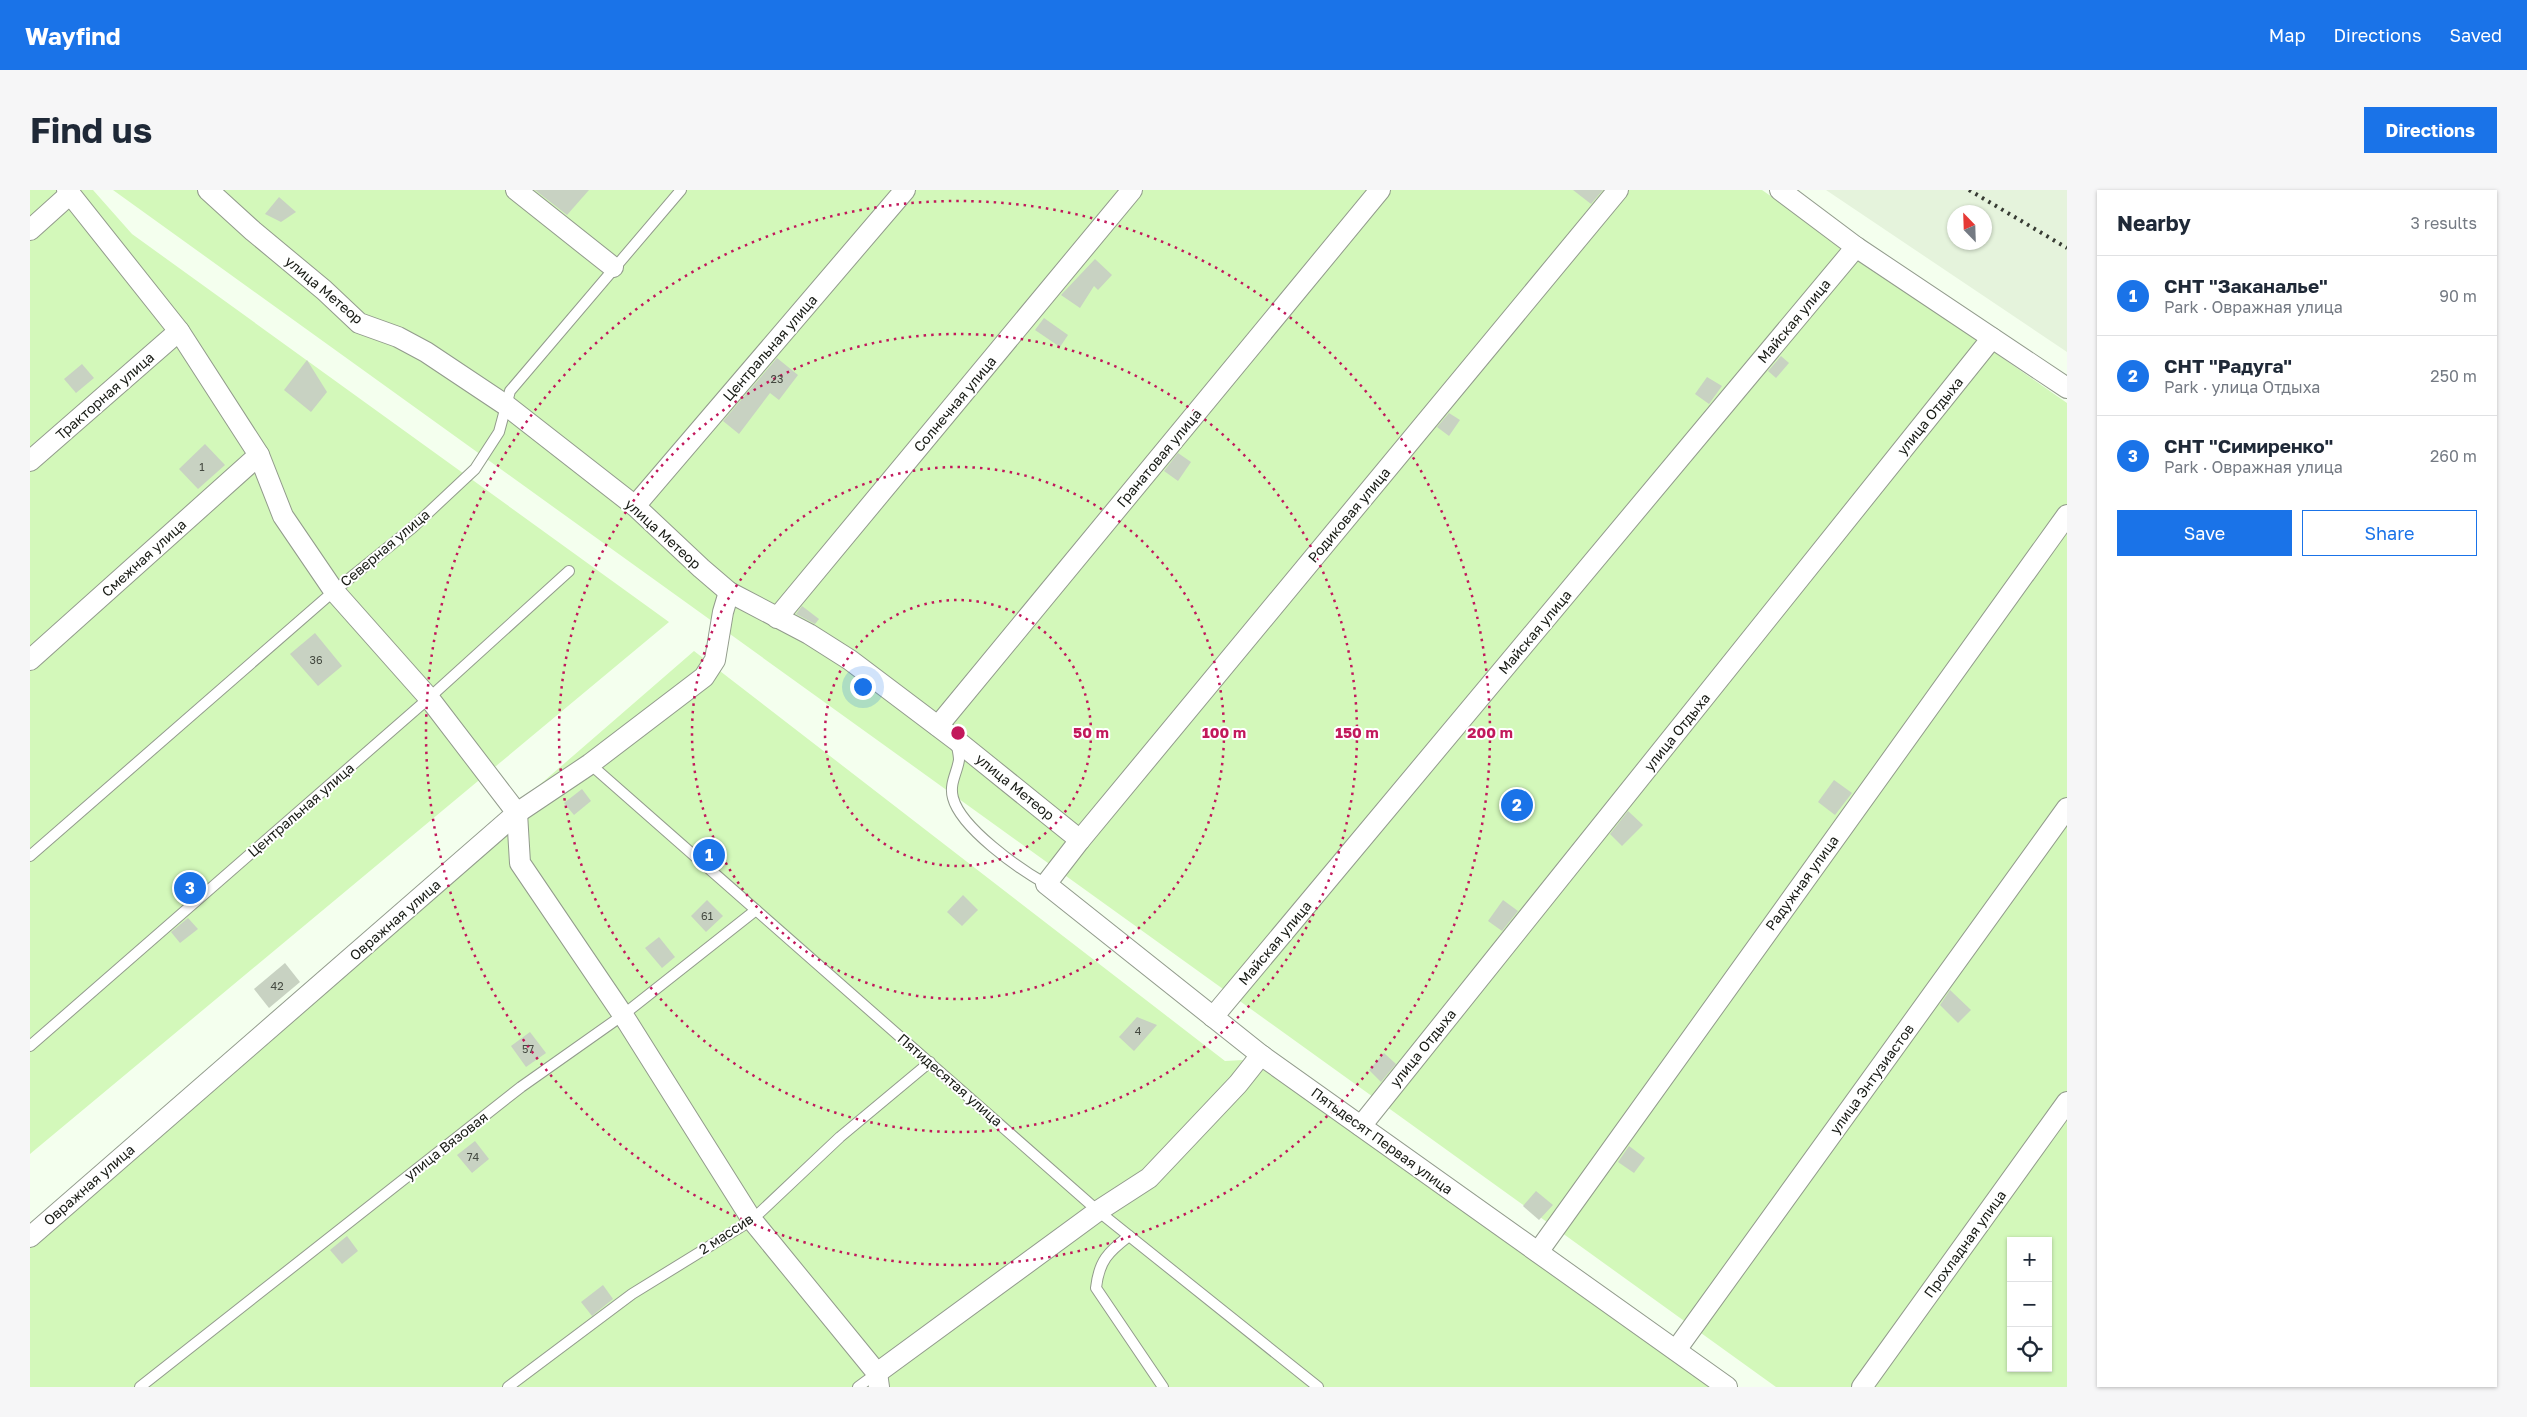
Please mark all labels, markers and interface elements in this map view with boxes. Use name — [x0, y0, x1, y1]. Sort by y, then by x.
text: Wayfind — [25, 21, 121, 50]
text: Map — [2269, 24, 2305, 46]
text: Directions — [2333, 24, 2421, 46]
text: Saved — [2449, 24, 2502, 46]
button: Directions — [2364, 107, 2497, 153]
text: Find us — [30, 109, 152, 151]
north arrow — [1947, 205, 1992, 250]
text: Nearby — [2117, 210, 2191, 236]
text: 3 results — [2410, 213, 2477, 233]
street label: улица Метеор — [282, 252, 367, 327]
text: СНТ "Заканалье" — [2164, 274, 2328, 297]
street label: Майская улица — [1754, 275, 1834, 366]
text: 1 — [2129, 286, 2137, 306]
text: 90 m — [2439, 286, 2477, 306]
street label: Центральная улица — [719, 291, 820, 404]
text: Park · Овражная улица — [2164, 297, 2343, 317]
street label: Тракторная улица — [52, 348, 157, 443]
street label: Солнечная улица — [910, 352, 999, 455]
text: СНТ "Радуга" — [2164, 354, 2292, 377]
text: 2 — [2128, 366, 2138, 386]
text: 250 m — [2430, 366, 2477, 386]
house number: 23 — [771, 372, 783, 385]
street label: улица Отдыха — [1893, 373, 1966, 458]
text: Park · улица Отдыха — [2164, 377, 2320, 397]
street label: Гранатовая улица — [1113, 405, 1205, 510]
text: СНТ "Симиренко" — [2164, 434, 2333, 457]
text: 3 — [2128, 446, 2138, 466]
text: 260 m — [2430, 446, 2477, 466]
text: Park · Овражная улица — [2164, 457, 2343, 477]
house number: 1 — [199, 460, 205, 473]
street label: Родиковая улица — [1304, 464, 1393, 566]
street label: улица Метеор — [622, 495, 705, 572]
street label: Северная улица — [337, 505, 433, 590]
button: Save — [2117, 510, 2292, 556]
button: Share — [2302, 510, 2477, 556]
street label: Смежная улица — [98, 515, 189, 600]
street label: Майская улица — [1495, 586, 1575, 677]
house number: 36 — [309, 653, 323, 666]
your location — [850, 674, 876, 700]
street label: улица Отдыха — [1640, 689, 1713, 774]
text: 50 m — [1073, 723, 1109, 741]
text: 100 m — [1202, 723, 1246, 741]
text: 150 m — [1335, 723, 1379, 741]
text: 200 m — [1467, 723, 1513, 741]
centre of rings — [949, 724, 967, 742]
street label: улица Метеор — [973, 750, 1058, 824]
street label: Центральная улица — [244, 759, 357, 860]
pin: 2 — [1501, 786, 1533, 824]
street label: Радужная улица — [1761, 832, 1842, 934]
pin: 1 — [693, 836, 725, 874]
pin: 3 — [174, 869, 206, 907]
street label: Овражная улица — [346, 875, 444, 964]
street label: Майская улица — [1235, 897, 1315, 988]
house number: 61 — [701, 909, 713, 922]
house number: 42 — [270, 979, 284, 992]
street label: улица Отдыха — [1386, 1005, 1459, 1090]
street label: улица Энтузиастов — [1826, 1020, 1917, 1137]
house number: 4 — [1135, 1024, 1142, 1037]
street label: Пятидесятая улица — [895, 1030, 1006, 1130]
house number: 57 — [522, 1042, 534, 1055]
street label: Пятьдесят Первая улица — [1308, 1084, 1456, 1198]
street label: улица Вязовая — [401, 1108, 491, 1183]
street label: Овражная улица — [40, 1140, 138, 1229]
house number: 74 — [467, 1150, 480, 1163]
street label: Прохладная улица — [1920, 1187, 2009, 1301]
street label: 2 массив — [695, 1210, 756, 1257]
map controls — [2007, 1237, 2052, 1372]
button: + — [2007, 1237, 2052, 1282]
button: − — [2007, 1282, 2052, 1327]
button: locate — [2007, 1327, 2052, 1372]

